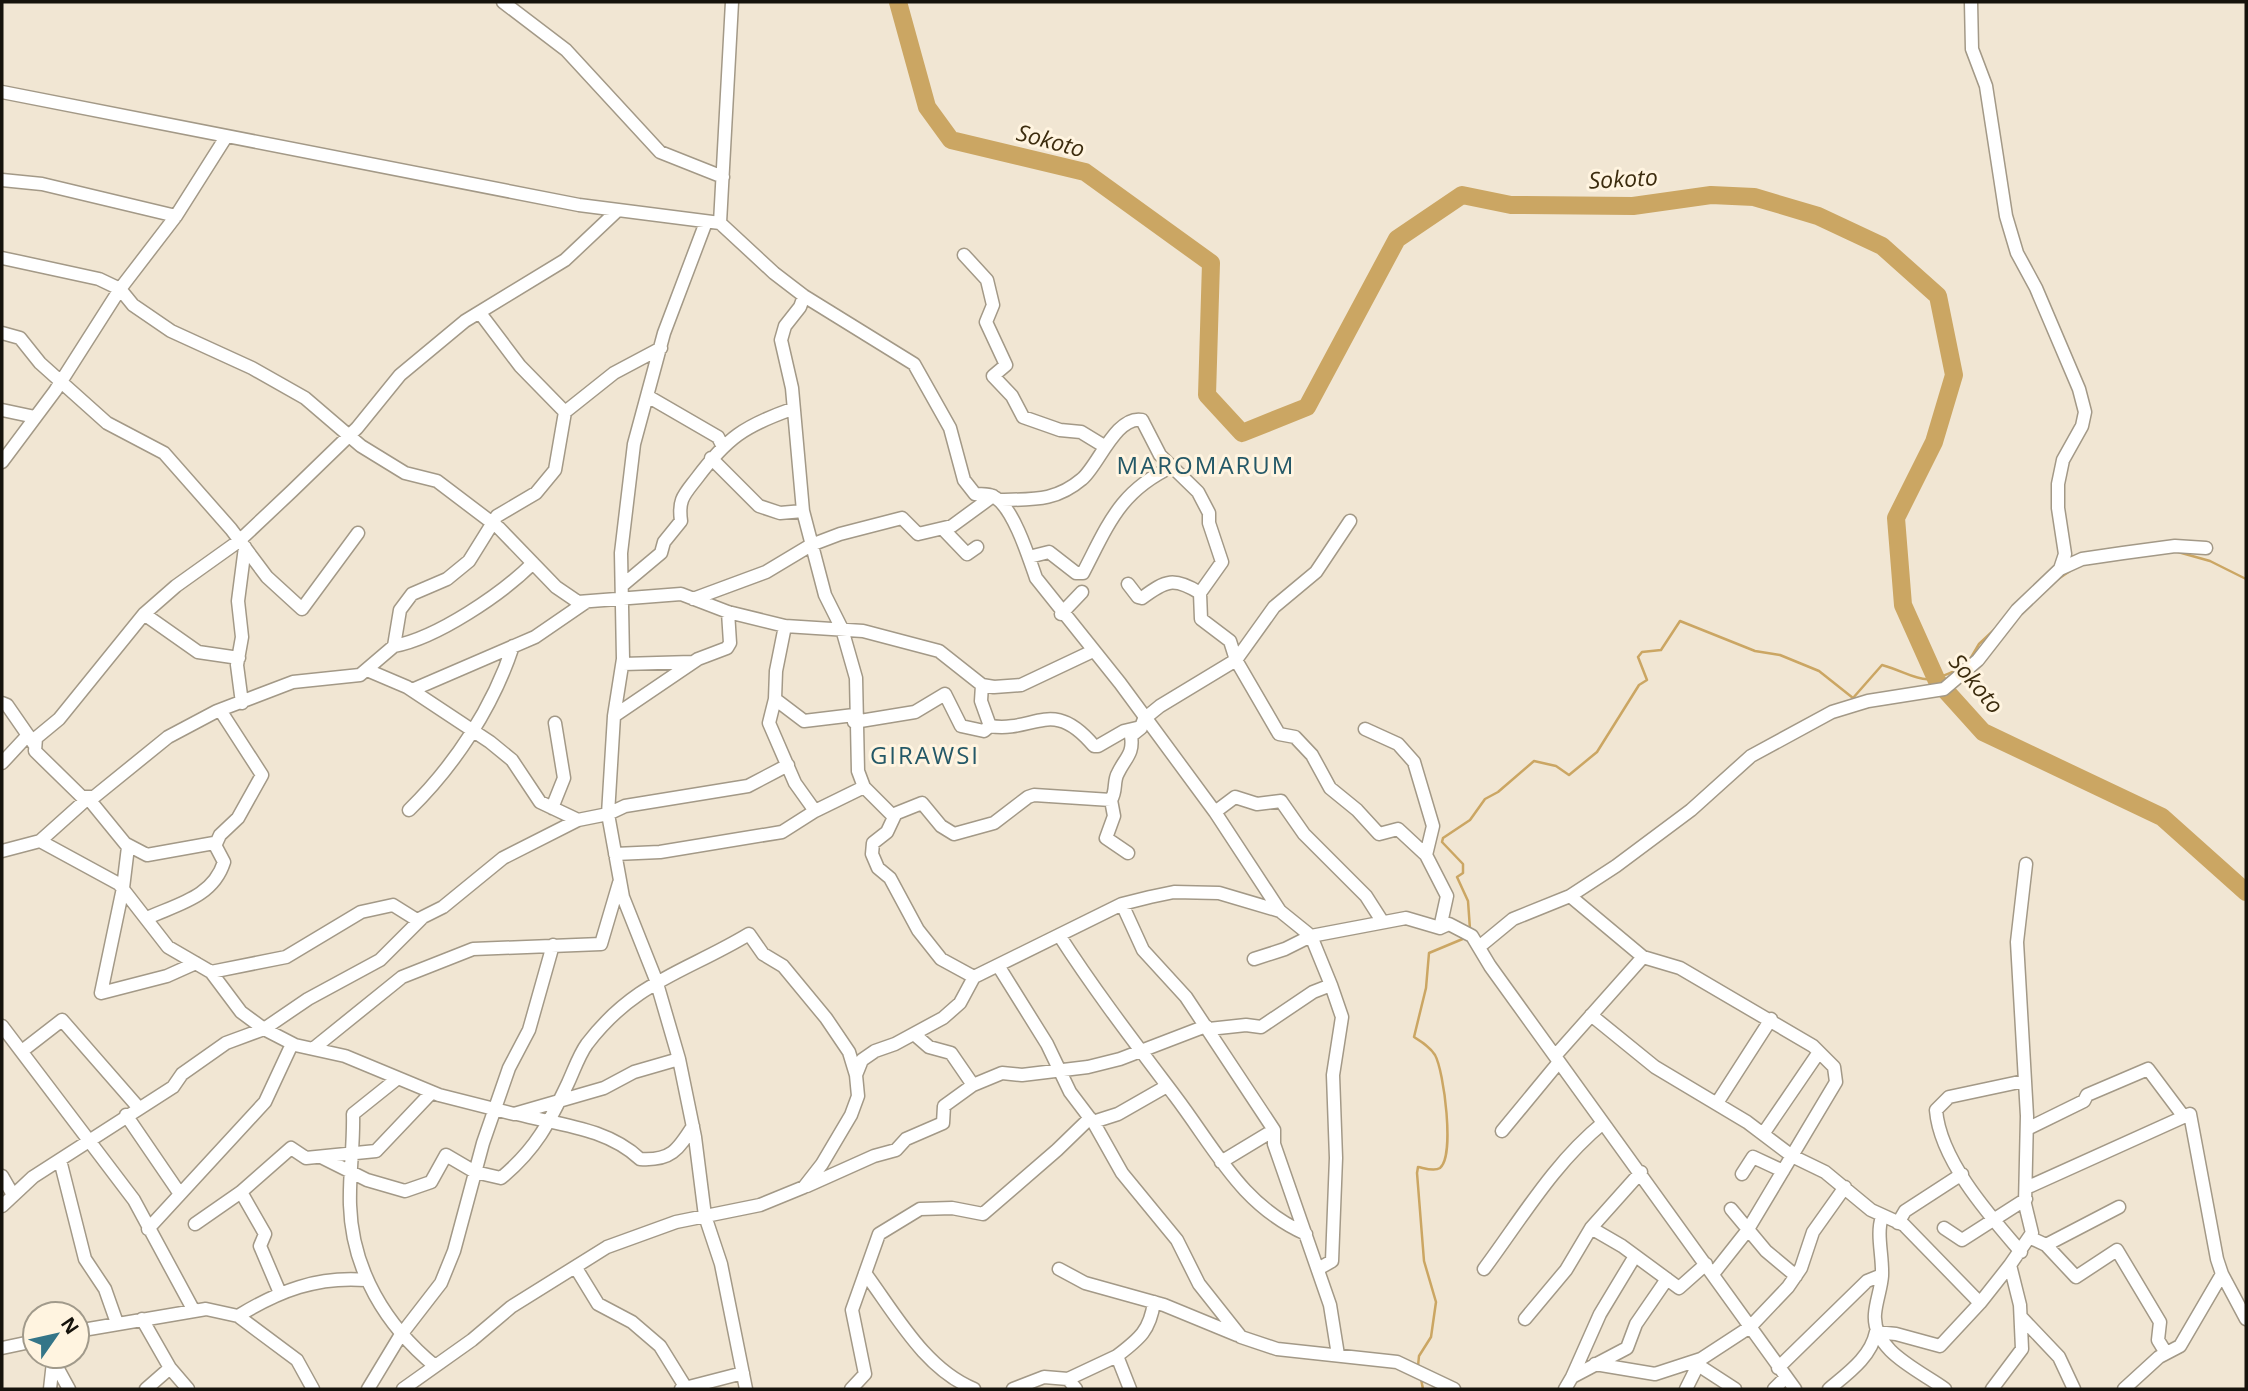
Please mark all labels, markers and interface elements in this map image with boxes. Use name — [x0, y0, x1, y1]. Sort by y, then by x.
water label: Sokoto — [1013, 116, 1089, 164]
water label: Sokoto — [1588, 160, 1658, 196]
district label: MAROMARUM — [1117, 448, 1295, 481]
water label: Sokoto — [1942, 646, 2012, 720]
district label: GIRAWSI — [870, 738, 980, 771]
north arrow — [21, 1300, 91, 1370]
text: N — [55, 1312, 85, 1339]

